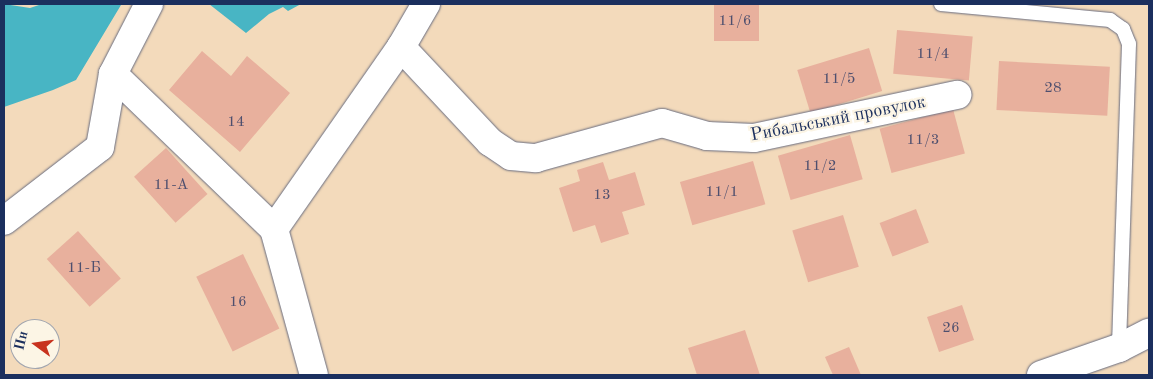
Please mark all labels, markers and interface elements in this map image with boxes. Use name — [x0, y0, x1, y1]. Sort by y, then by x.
house number: 11/6 — [719, 13, 751, 31]
house number: 11/4 — [917, 46, 949, 64]
house number: 11/5 — [823, 71, 855, 89]
house number: 28 — [1044, 80, 1062, 98]
street label: Рибальський провулок — [748, 91, 928, 147]
house number: 14 — [227, 114, 245, 132]
house number: 11/3 — [907, 132, 939, 150]
house number: 11/2 — [804, 158, 836, 176]
house number: 11-А — [154, 177, 188, 195]
house number: 11/1 — [706, 184, 738, 202]
house number: 13 — [593, 187, 611, 205]
house number: 11-Б — [67, 260, 101, 278]
house number: 16 — [229, 294, 247, 312]
north arrow — [10, 319, 60, 369]
house number: 26 — [942, 320, 960, 338]
text: Пн — [12, 330, 31, 352]

